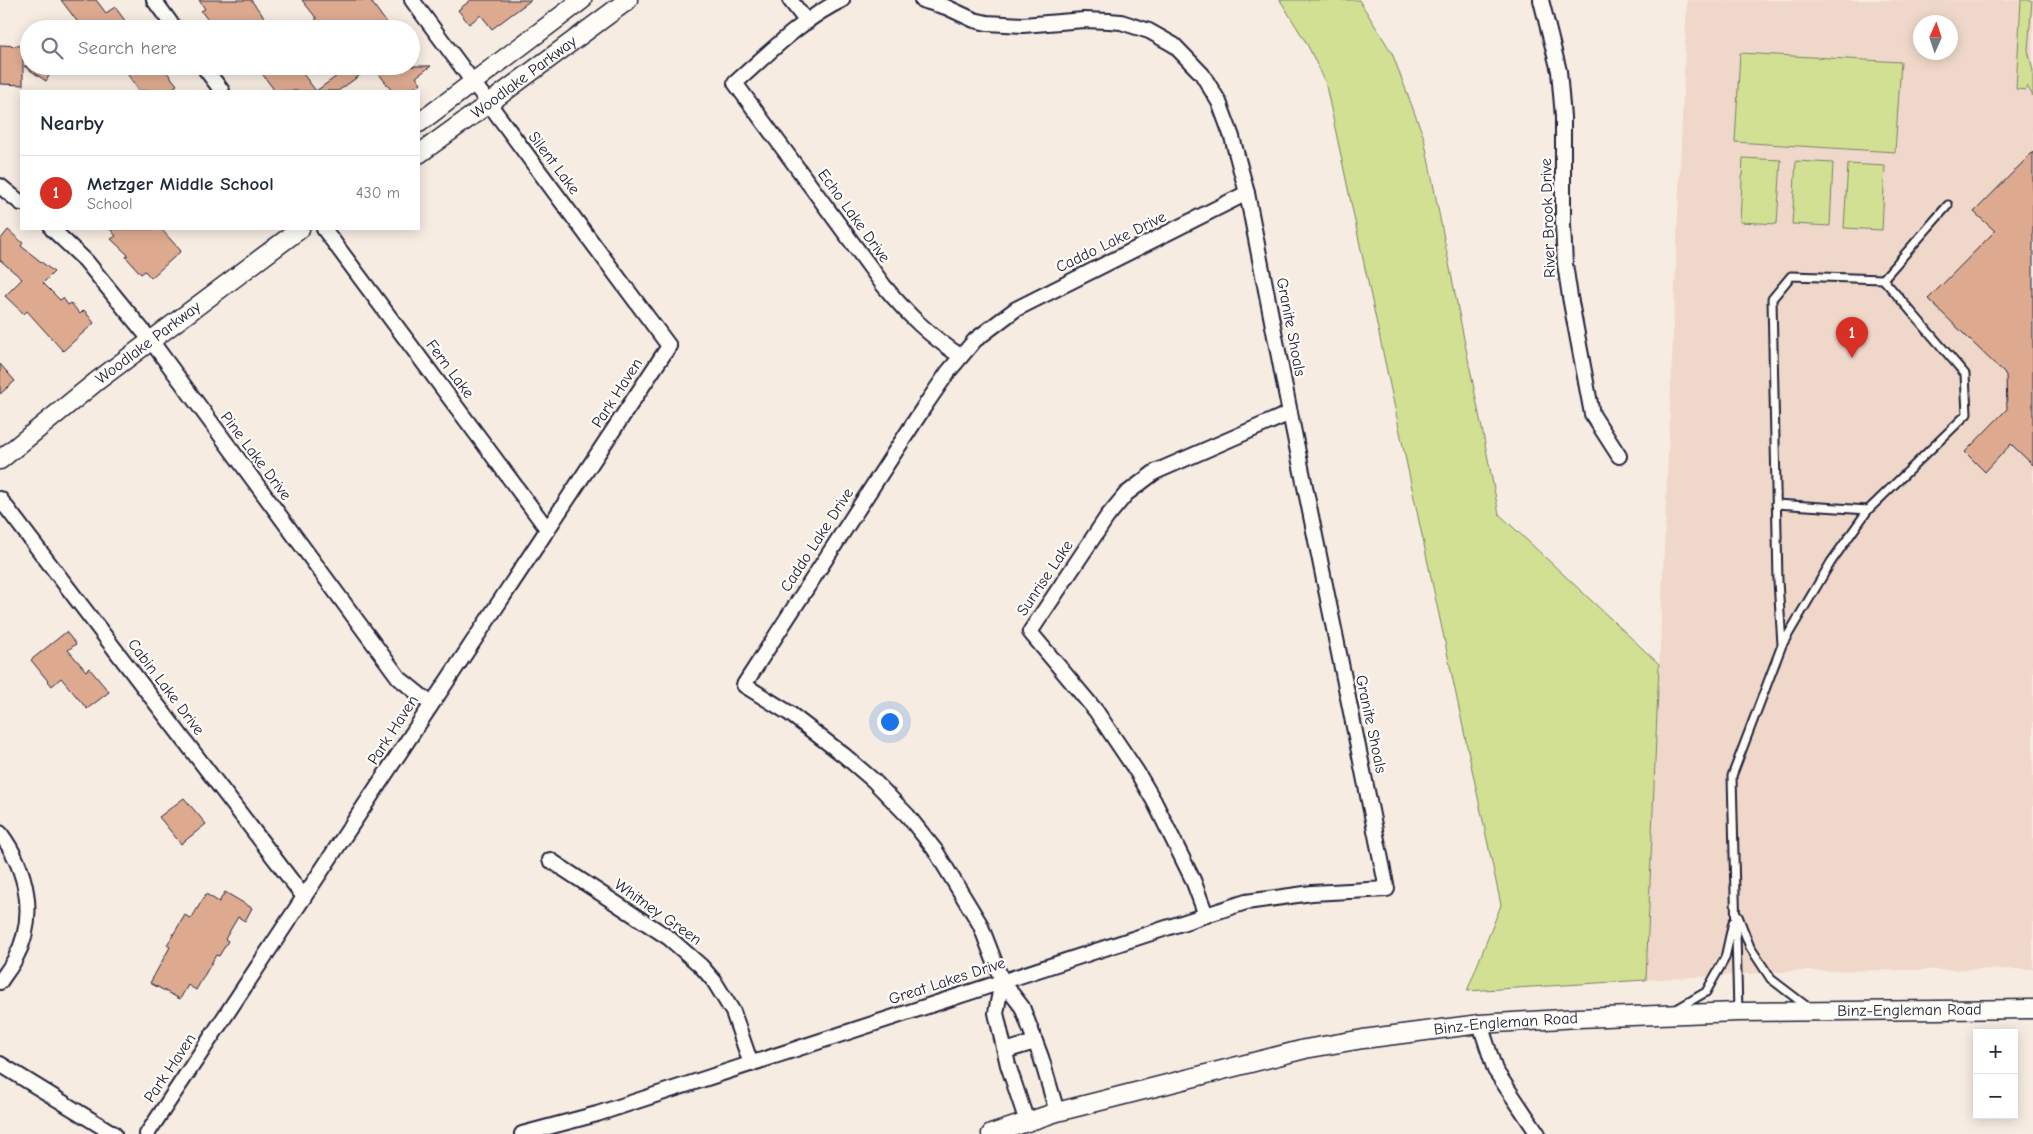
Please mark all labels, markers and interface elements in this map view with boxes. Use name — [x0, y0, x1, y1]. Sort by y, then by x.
north arrow — [1913, 15, 1958, 60]
search box — [20, 20, 420, 75]
street label: Woodlake Parkway — [468, 32, 581, 122]
icon: search — [38, 34, 66, 62]
text: Search here — [78, 37, 177, 59]
text: Nearby — [40, 111, 104, 135]
street label: Silent Lake — [524, 128, 584, 198]
street label: River Brook Drive — [1537, 158, 1559, 278]
street label: Echo Lake Drive — [814, 166, 894, 266]
text: Metzger Middle School — [87, 173, 274, 195]
text: 1 — [53, 184, 59, 202]
text: 430 m — [356, 184, 400, 202]
text: School — [87, 195, 133, 213]
street label: Caddo Lake Drive — [1053, 208, 1169, 276]
street label: Granite Shoals — [1273, 276, 1309, 378]
street label: Woodlake Parkway — [92, 297, 205, 388]
pin: 1 — [1836, 317, 1868, 358]
street label: Fern Lake — [422, 336, 478, 402]
street label: Park Haven — [588, 355, 646, 431]
street label: Pine Lake Drive — [217, 408, 295, 504]
street label: Caddo Lake Drive — [777, 485, 857, 595]
street label: Sunrise Lake — [1013, 537, 1077, 619]
street label: Cabin Lake Drive — [124, 635, 208, 739]
street label: Granite Shoals — [1352, 673, 1390, 775]
street label: Park Haven — [364, 692, 422, 768]
your location — [877, 709, 903, 735]
street label: Whitney Green — [611, 875, 705, 949]
street label: Great Lakes Drive — [886, 954, 1008, 1008]
street label: Binz-Engleman Road — [1837, 1001, 1982, 1020]
street label: Binz-Engleman Road — [1433, 1009, 1578, 1039]
map controls — [1973, 1029, 2018, 1119]
button: + — [1973, 1029, 2018, 1074]
street label: Park Haven — [140, 1030, 200, 1106]
button: − — [1973, 1074, 2018, 1119]

